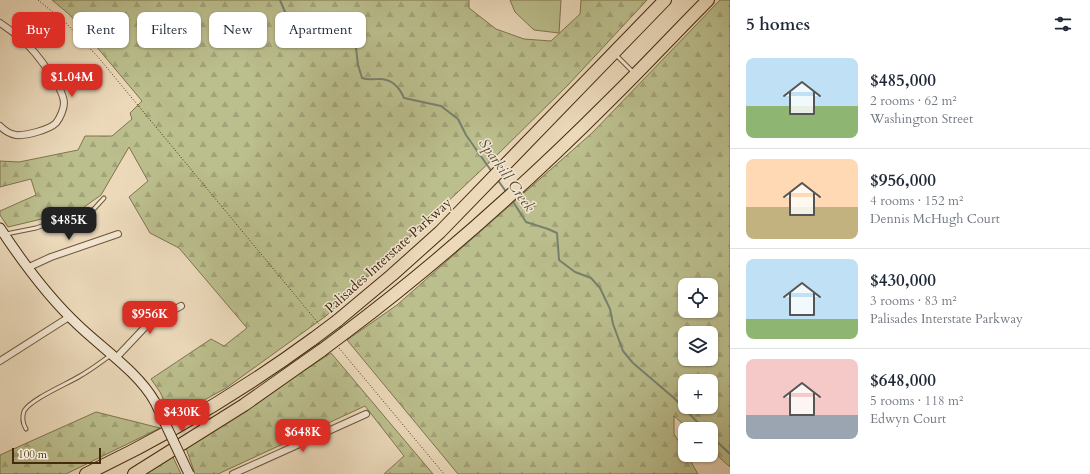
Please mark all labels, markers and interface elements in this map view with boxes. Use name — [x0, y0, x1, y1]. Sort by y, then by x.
chip: Buy — [12, 12, 65, 48]
chip: Rent — [73, 12, 129, 48]
chip: Filters — [137, 12, 201, 48]
chip: New — [209, 12, 267, 48]
chip: Apartment — [275, 12, 366, 48]
text: 5 homes — [746, 13, 810, 36]
icon: filters — [1052, 13, 1074, 35]
pin: $1.04M — [39, 64, 105, 98]
text: $1.04M — [50, 68, 94, 86]
text: $485,000 — [870, 69, 936, 92]
icon: home — [778, 74, 826, 122]
text: 2 rooms · 62 m² — [870, 92, 957, 110]
text: Washington Street — [870, 110, 973, 128]
water label: Sparkill Creek — [474, 134, 540, 216]
text: $956,000 — [870, 169, 936, 192]
icon: home — [778, 175, 826, 223]
text: 4 rooms · 152 m² — [870, 192, 963, 210]
street label: Palisades Interstate Parkway — [321, 193, 456, 318]
pin: $485K — [41, 207, 97, 241]
text: Dennis McHugh Court — [870, 210, 1000, 228]
text: $485K — [50, 211, 88, 229]
text: $430,000 — [870, 269, 936, 292]
icon: home — [778, 275, 826, 323]
map controls — [678, 278, 718, 462]
button: locate — [678, 278, 718, 318]
text: 3 rooms · 83 m² — [870, 292, 957, 310]
pin: $956K — [122, 301, 178, 335]
text: $956K — [131, 305, 169, 323]
text: Palisades Interstate Parkway — [870, 310, 1023, 328]
button: layers — [678, 326, 718, 366]
text: $648,000 — [870, 369, 936, 392]
button: + — [678, 374, 718, 414]
icon: home — [778, 375, 826, 423]
text: 5 rooms · 118 m² — [870, 392, 963, 410]
pin: $430K — [154, 399, 210, 433]
text: $430K — [163, 403, 201, 421]
text: Edwyn Court — [870, 410, 946, 428]
pin: $648K — [275, 419, 331, 453]
button: − — [678, 422, 718, 462]
text: $648K — [284, 423, 322, 441]
scale bar — [12, 446, 101, 465]
text: 100 m — [18, 447, 47, 462]

